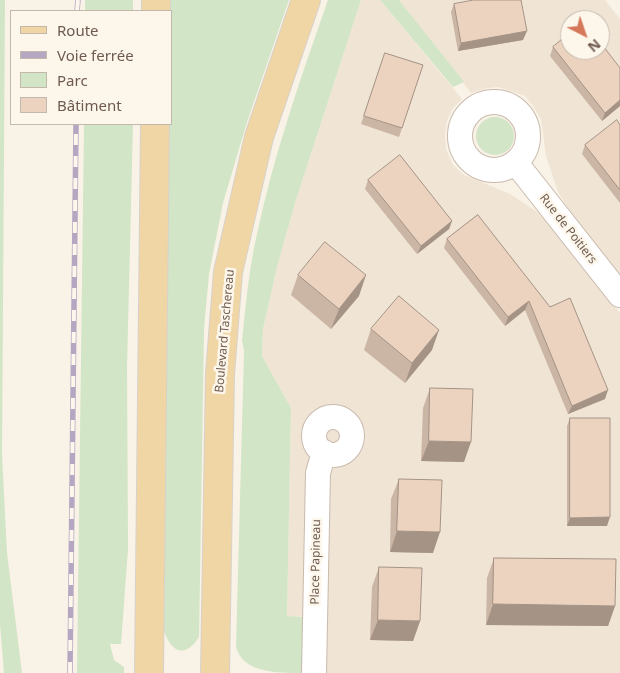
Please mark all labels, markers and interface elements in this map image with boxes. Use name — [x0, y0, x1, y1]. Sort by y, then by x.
legend — [10, 10, 172, 125]
north arrow — [560, 10, 610, 60]
text: Route — [57, 20, 99, 40]
text: N — [584, 35, 605, 57]
text: Voie ferrée — [57, 45, 134, 65]
text: Parc — [57, 70, 88, 90]
text: Bâtiment — [57, 95, 122, 115]
street label: Rue de Poitiers — [536, 191, 600, 267]
street label: Boulevard Taschereau — [212, 269, 238, 393]
street label: Place Papineau — [308, 519, 324, 605]

